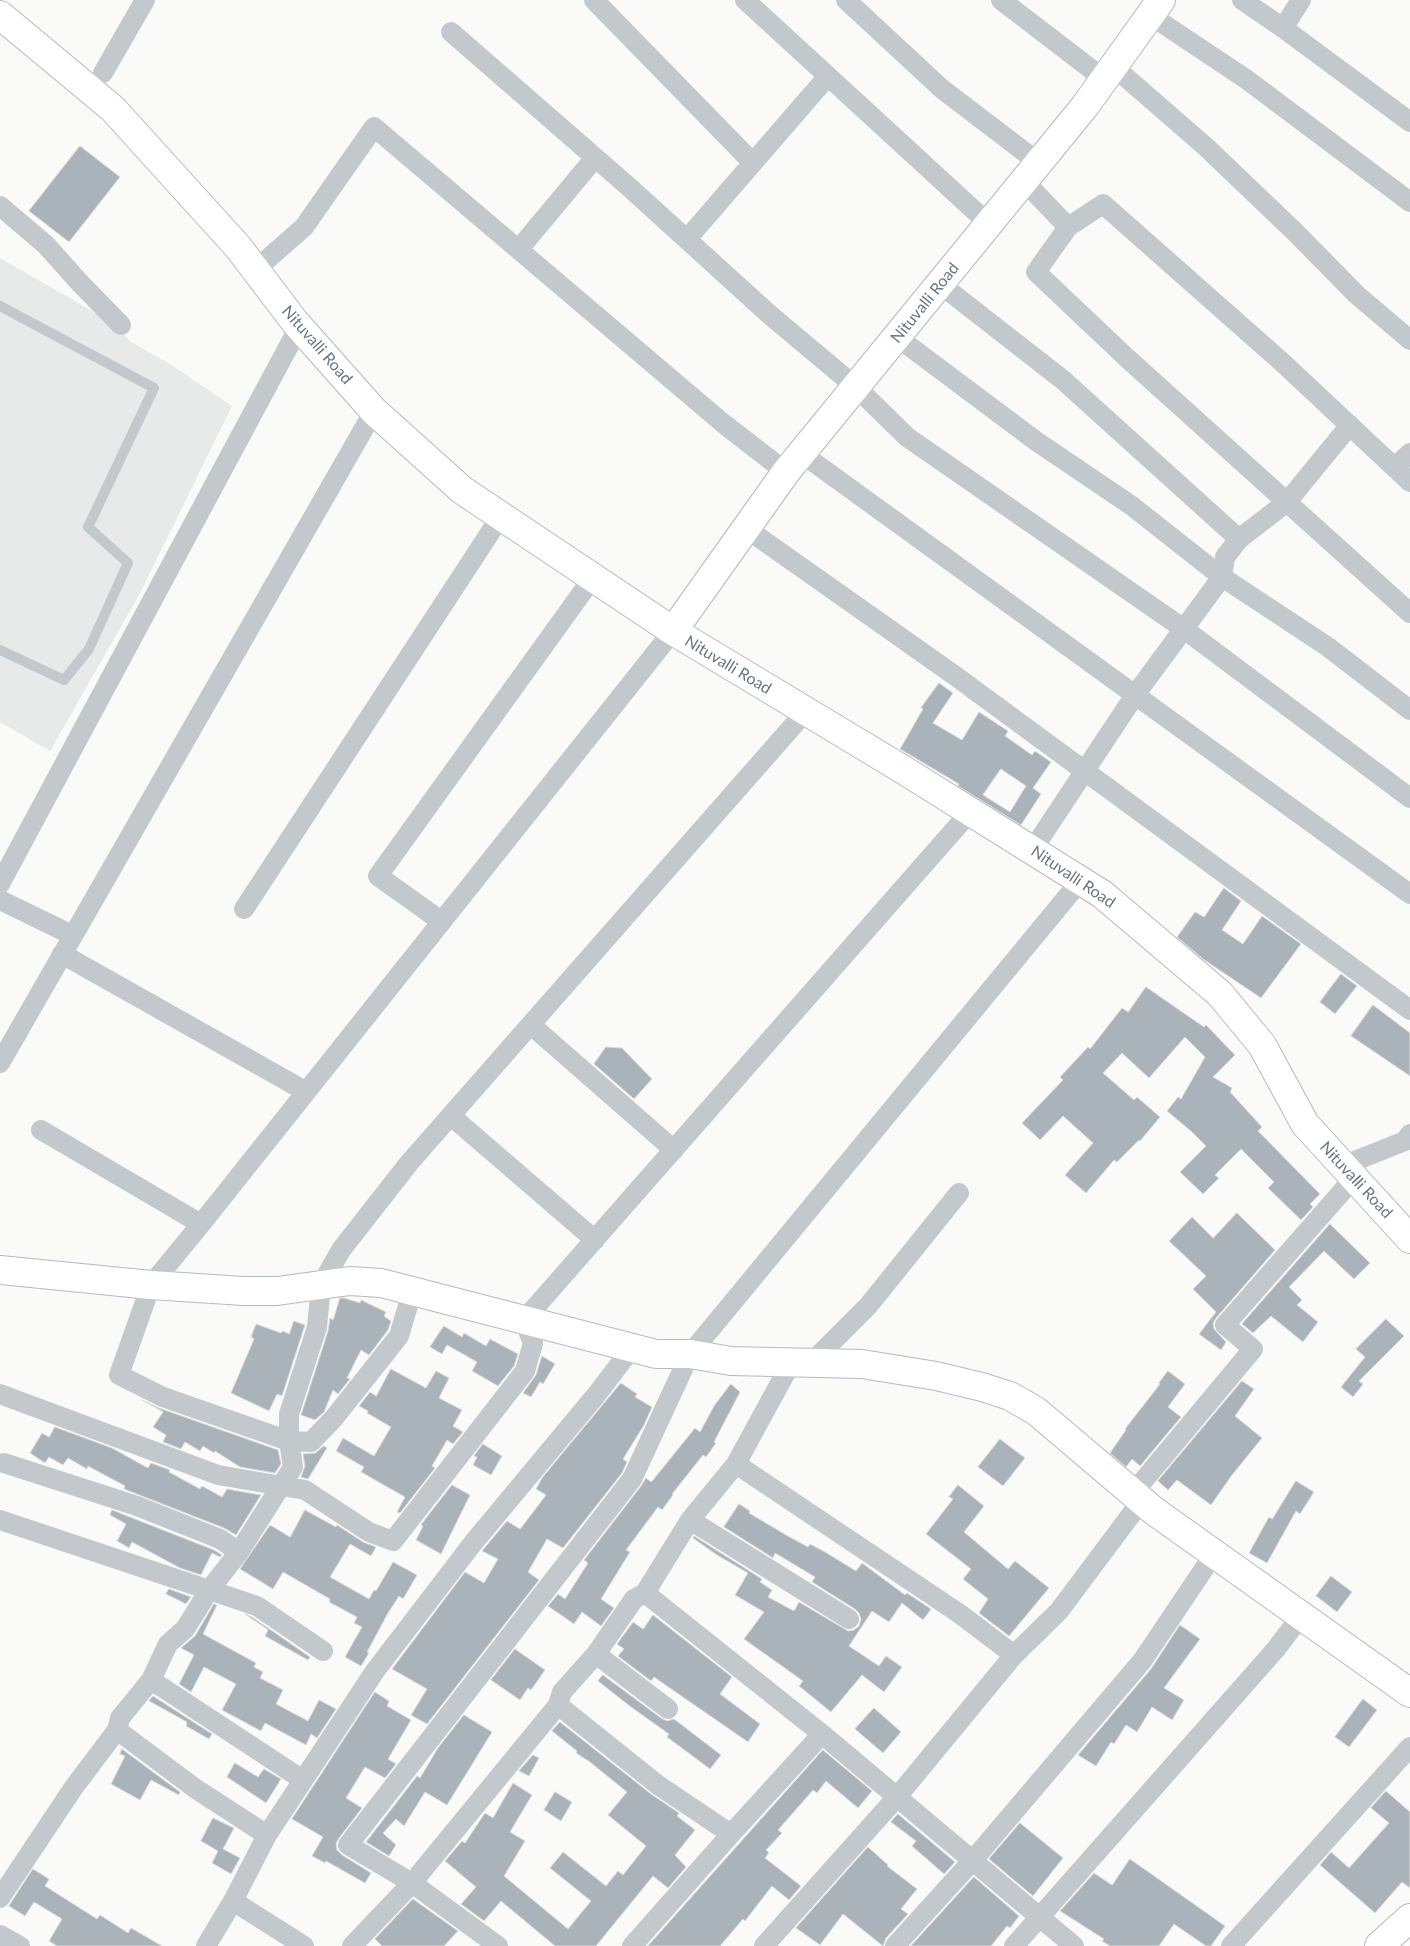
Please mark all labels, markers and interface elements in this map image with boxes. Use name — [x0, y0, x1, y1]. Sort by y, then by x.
street label: Nituvalli Road — [887, 259, 963, 347]
street label: Nituvalli Road — [278, 302, 356, 388]
street label: Nituvalli Road — [681, 632, 775, 698]
street label: Nituvalli Road — [1027, 842, 1119, 912]
street label: Nituvalli Road — [1316, 1138, 1396, 1222]

